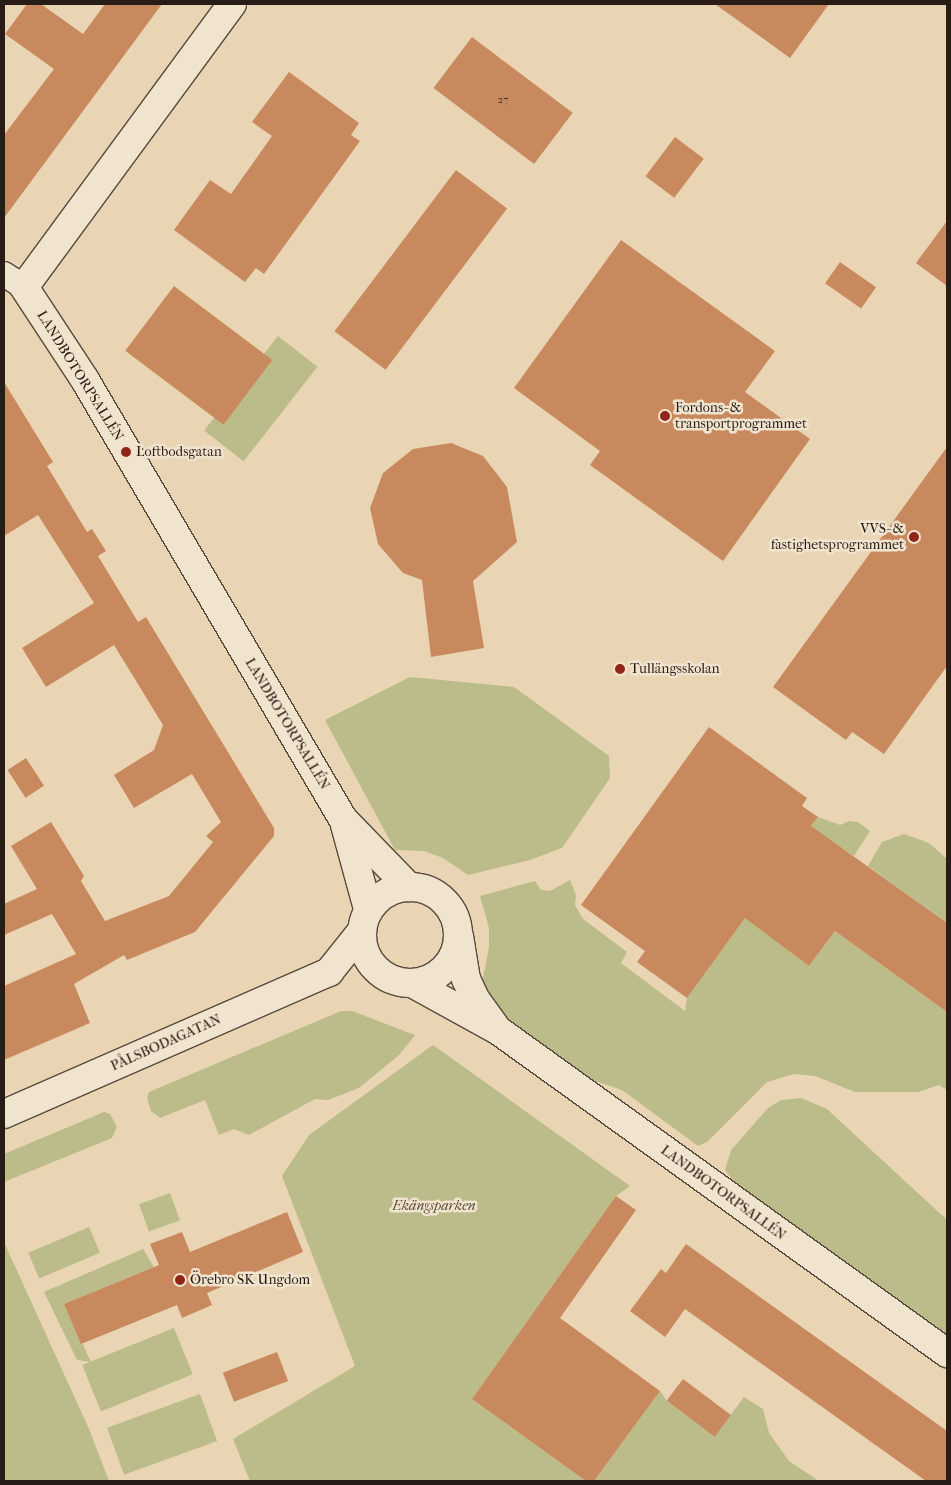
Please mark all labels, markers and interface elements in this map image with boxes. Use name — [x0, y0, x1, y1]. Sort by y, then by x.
house number: 27 — [498, 93, 508, 107]
street label: LANDBOTORPSALLÉN — [33, 308, 127, 444]
place label: Fordons- & transportprogrammet — [675, 400, 807, 432]
marker: Fordons- & transportprogrammet — [659, 410, 671, 422]
place label: Loftbodsgatan — [136, 444, 222, 460]
marker: Loftbodsgatan — [120, 446, 132, 458]
place label: VVS- & fastighetsprogrammet — [771, 521, 904, 554]
marker: VVS- & fastighetsprogrammet — [908, 531, 920, 543]
street label: LANDBOTORPSALLÉN — [241, 655, 333, 793]
place label: Tullängsskolan — [630, 661, 720, 677]
marker: Tullängsskolan — [614, 663, 626, 675]
street label: PÅLSBODAGATAN — [108, 1011, 224, 1075]
street label: LANDBOTORPSALLÉN — [657, 1142, 789, 1244]
park label: Ekängsparken — [392, 1198, 476, 1214]
place label: Örebro SK Ungdom — [190, 1272, 310, 1288]
marker: Örebro SK Ungdom — [174, 1274, 186, 1286]

